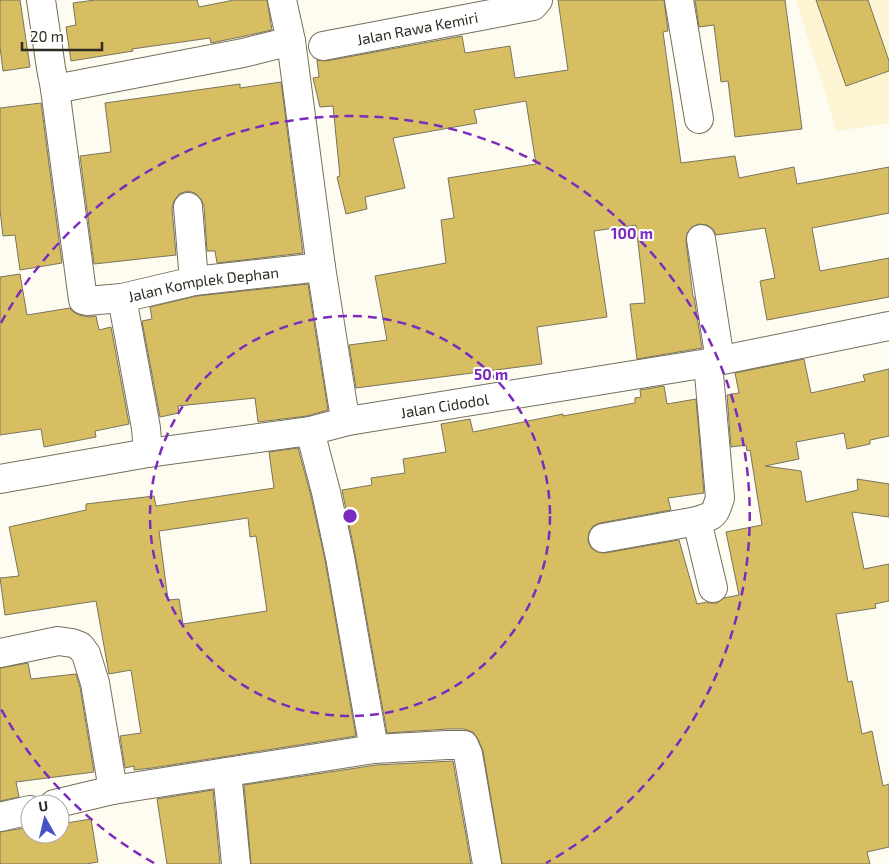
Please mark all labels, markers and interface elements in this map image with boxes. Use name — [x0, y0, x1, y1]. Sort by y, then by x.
street label: Jalan Rawa Kemiri — [355, 8, 479, 48]
scale bar — [22, 20, 102, 52]
text: 20 m — [30, 27, 64, 45]
text: 100 m — [611, 224, 653, 242]
street label: Jalan Komplek Dephan — [126, 263, 280, 305]
text: 50 m — [474, 365, 508, 383]
street label: Jalan Cidodol — [399, 389, 491, 421]
centre of rings — [341, 507, 359, 525]
north arrow — [20, 794, 70, 844]
text: U — [37, 797, 49, 815]

